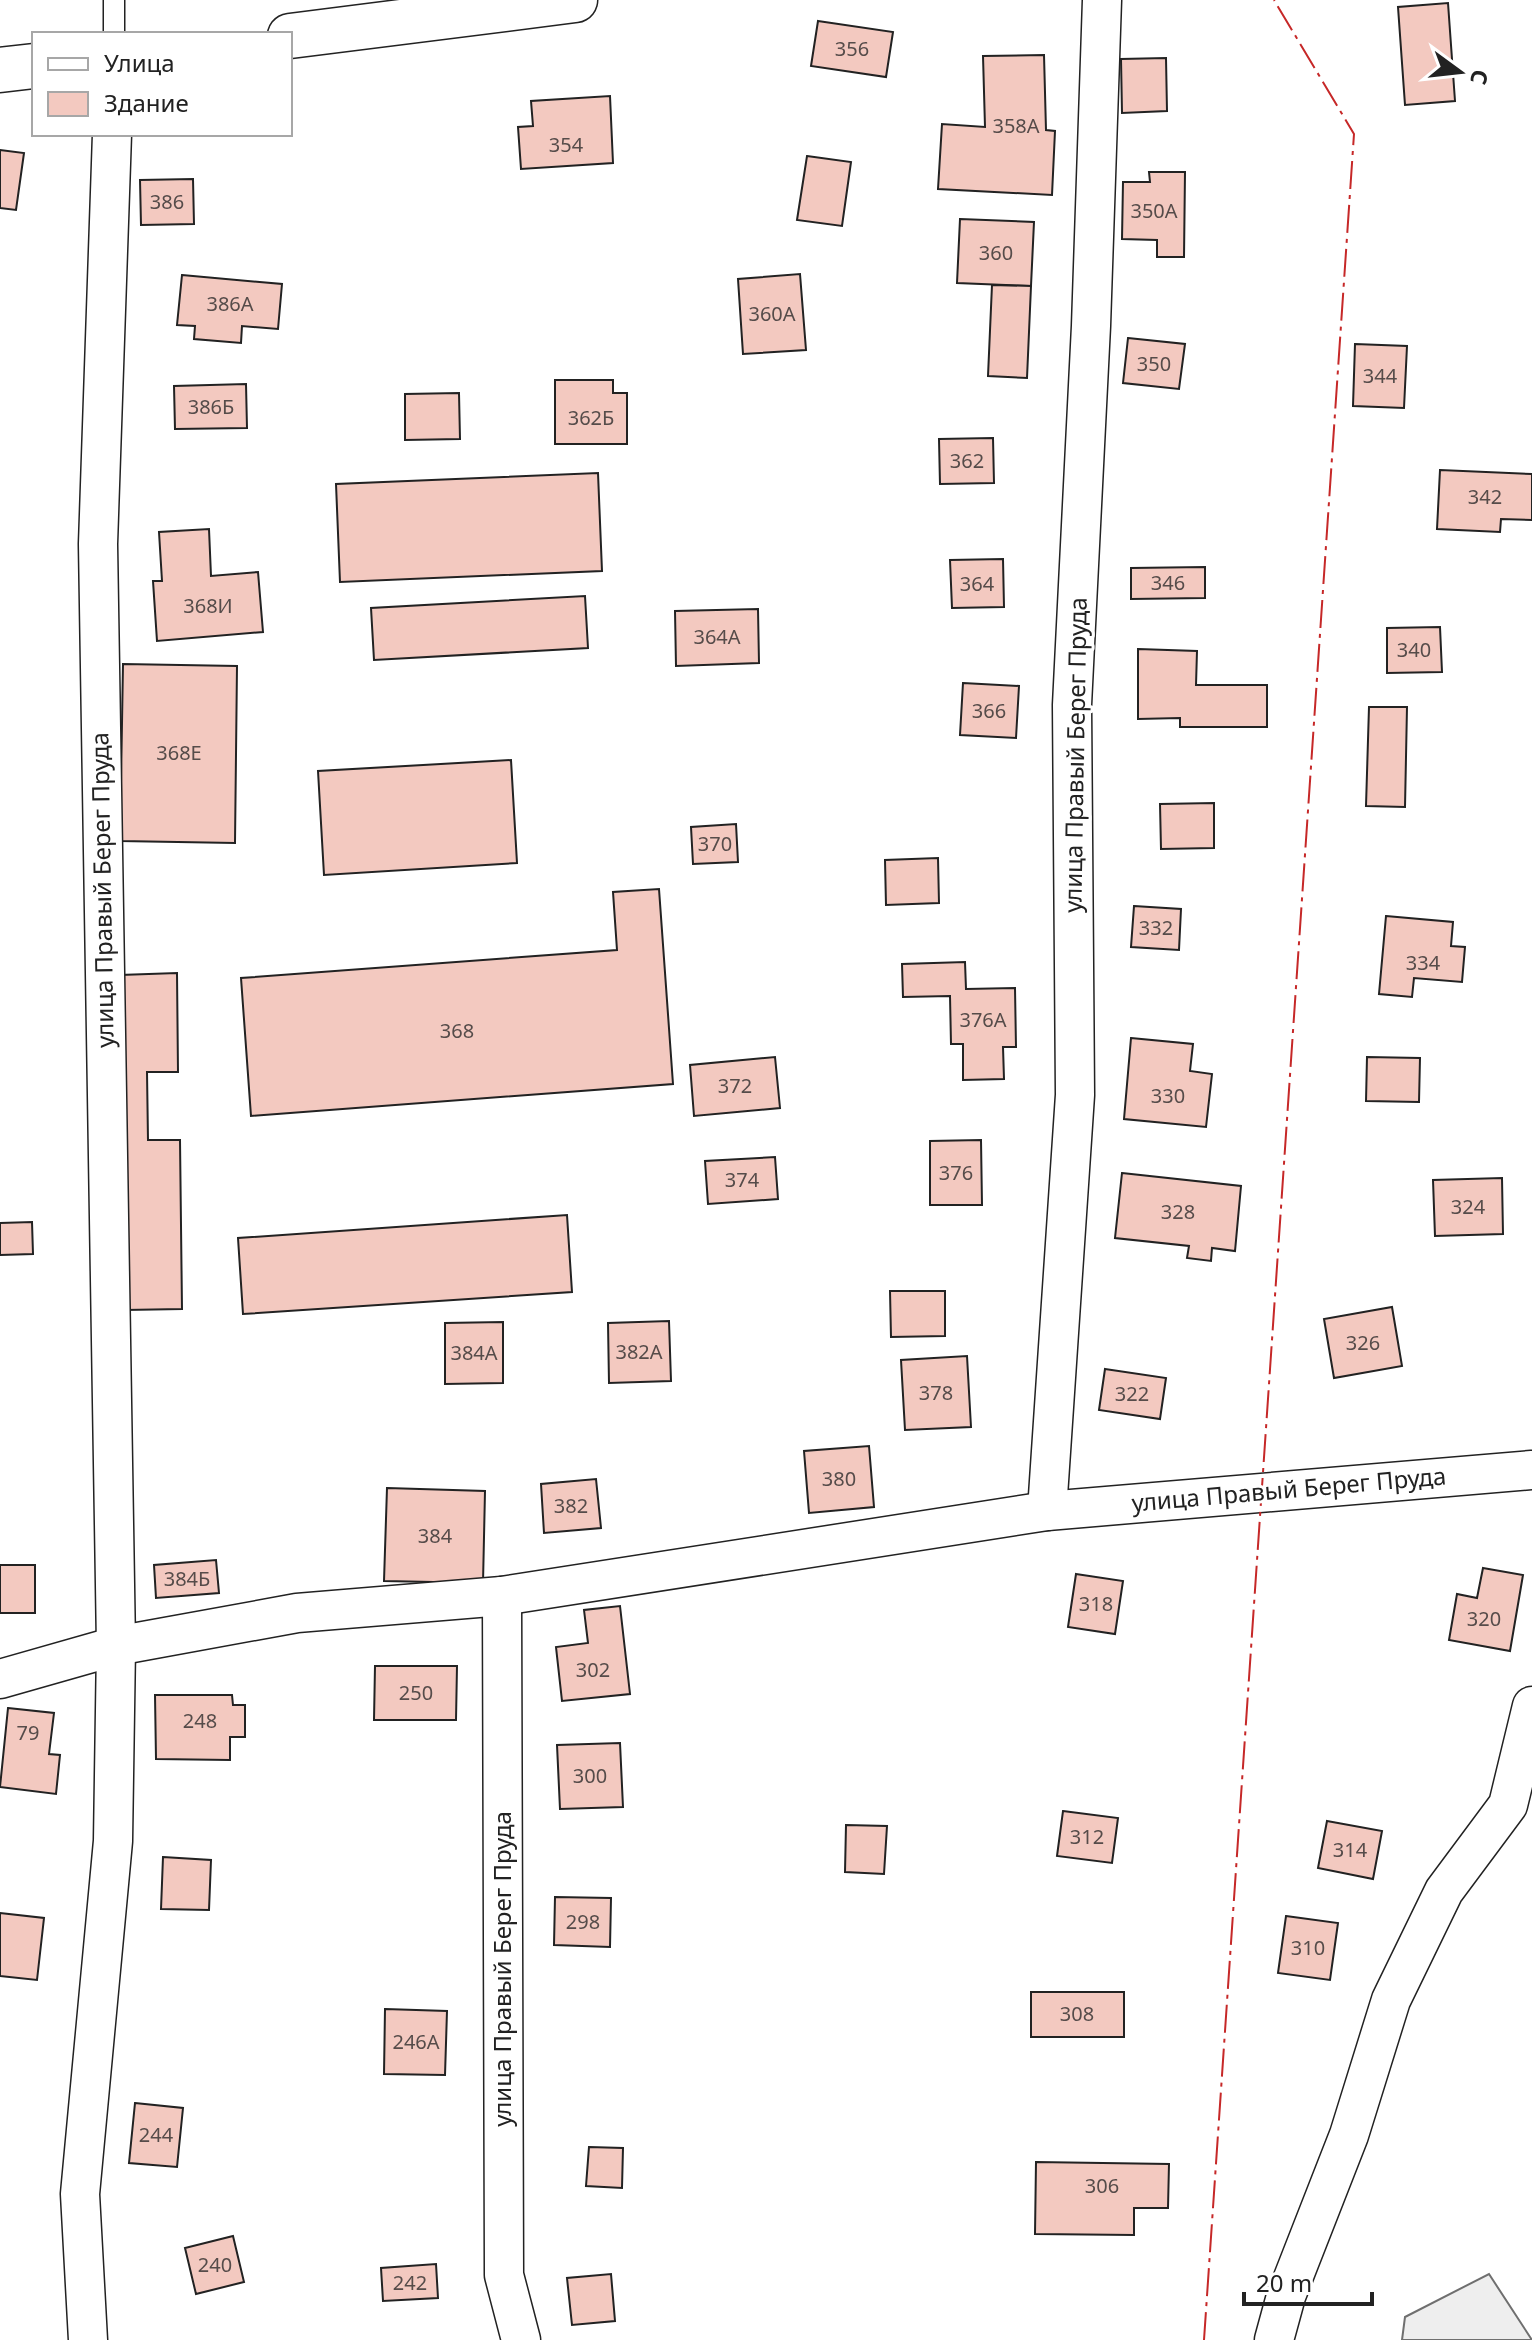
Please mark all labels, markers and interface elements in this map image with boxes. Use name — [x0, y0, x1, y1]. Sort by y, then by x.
legend — [32, 32, 292, 136]
north arrow — [1420, 32, 1500, 112]
house number: 356 — [835, 35, 869, 62]
text: Улица — [104, 46, 175, 79]
text: С — [1464, 67, 1497, 88]
text: Здание — [104, 86, 189, 119]
house number: 358А — [992, 112, 1040, 139]
house number: 354 — [549, 131, 584, 158]
house number: 386 — [150, 188, 184, 215]
house number: 350А — [1130, 197, 1178, 224]
house number: 360 — [979, 239, 1013, 266]
house number: 386А — [206, 290, 254, 317]
house number: 360А — [748, 300, 796, 327]
house number: 350 — [1137, 350, 1171, 377]
house number: 344 — [1363, 362, 1398, 389]
house number: 386Б — [188, 393, 234, 420]
house number: 362Б — [568, 404, 614, 431]
house number: 362 — [950, 447, 984, 474]
house number: 342 — [1468, 483, 1502, 510]
house number: 346 — [1151, 569, 1185, 596]
house number: 364 — [960, 570, 995, 597]
house number: 368И — [183, 592, 233, 619]
street label: улица Правый Берег Пруда — [1055, 597, 1094, 913]
house number: 364А — [693, 623, 741, 650]
house number: 340 — [1397, 636, 1431, 663]
house number: 366 — [972, 697, 1006, 724]
street label: улица Правый Берег Пруда — [82, 732, 121, 1048]
house number: 368Е — [156, 739, 202, 766]
house number: 370 — [698, 830, 732, 857]
house number: 332 — [1139, 914, 1173, 941]
house number: 334 — [1406, 949, 1441, 976]
house number: 376А — [959, 1006, 1007, 1033]
house number: 368 — [440, 1017, 474, 1044]
house number: 372 — [718, 1072, 752, 1099]
house number: 330 — [1151, 1082, 1185, 1109]
house number: 376 — [939, 1159, 973, 1186]
house number: 374 — [725, 1166, 760, 1193]
house number: 324 — [1451, 1193, 1486, 1220]
house number: 328 — [1161, 1198, 1195, 1225]
house number: 326 — [1346, 1329, 1380, 1356]
house number: 382А — [615, 1338, 663, 1365]
house number: 384А — [450, 1339, 498, 1366]
house number: 378 — [919, 1379, 953, 1406]
house number: 322 — [1115, 1380, 1149, 1407]
street label: улица Правый Берег Пруда — [1130, 1458, 1448, 1519]
house number: 380 — [822, 1465, 856, 1492]
house number: 382 — [554, 1492, 588, 1519]
house number: 384 — [418, 1522, 453, 1549]
house number: 384Б — [164, 1565, 210, 1592]
house number: 318 — [1079, 1590, 1113, 1617]
house number: 320 — [1467, 1605, 1501, 1632]
house number: 302 — [576, 1656, 610, 1683]
house number: 250 — [399, 1679, 433, 1706]
house number: 248 — [183, 1707, 217, 1734]
house number: 79 — [17, 1719, 39, 1746]
house number: 300 — [573, 1762, 607, 1789]
street label: улица Правый Берег Пруда — [485, 1811, 518, 2127]
house number: 312 — [1070, 1823, 1104, 1850]
house number: 314 — [1333, 1836, 1368, 1863]
house number: 298 — [566, 1908, 600, 1935]
house number: 310 — [1291, 1934, 1325, 1961]
house number: 308 — [1060, 2000, 1094, 2027]
house number: 246А — [392, 2028, 440, 2055]
house number: 244 — [139, 2121, 174, 2148]
house number: 306 — [1085, 2172, 1119, 2199]
house number: 240 — [198, 2251, 232, 2278]
scale bar — [1244, 2256, 1372, 2306]
text: 20 m — [1256, 2266, 1312, 2299]
house number: 242 — [393, 2269, 427, 2296]

